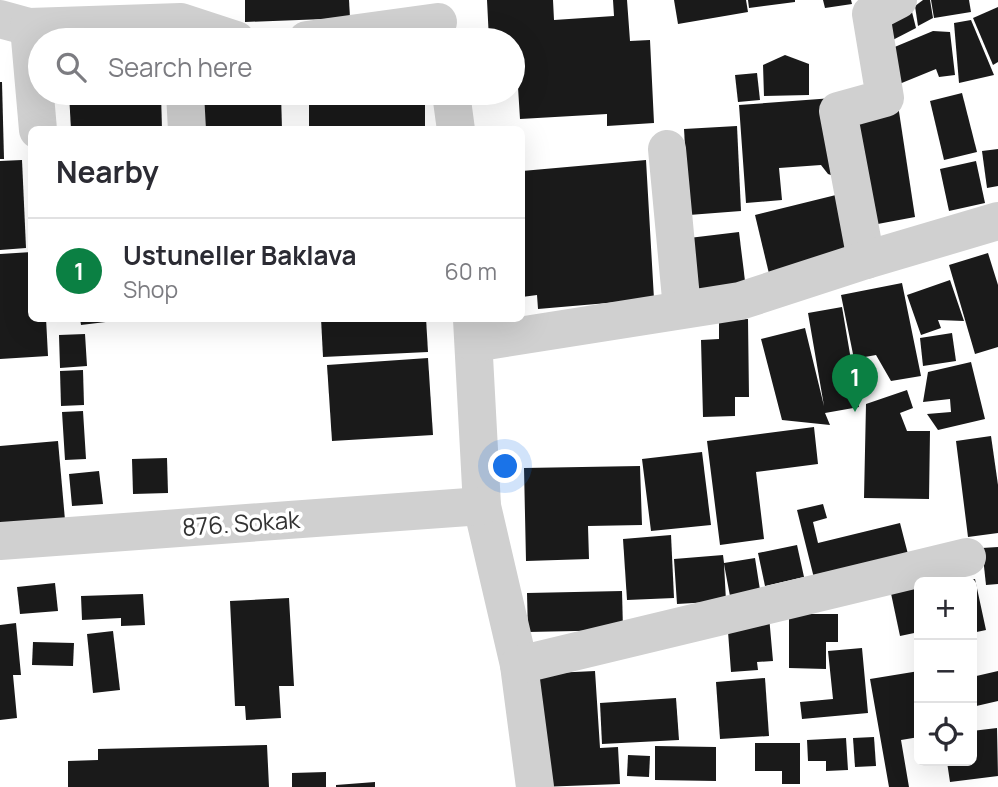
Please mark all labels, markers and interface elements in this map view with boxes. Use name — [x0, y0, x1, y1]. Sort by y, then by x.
search box — [28, 28, 525, 105]
icon: search — [52, 48, 90, 86]
text: Search here — [108, 49, 253, 85]
text: Nearby — [56, 151, 159, 192]
text: Ustuneller Baklava — [123, 237, 357, 273]
text: 1 — [74, 255, 84, 287]
text: 60 m — [445, 255, 497, 287]
text: Shop — [123, 273, 178, 305]
pin: 1 — [832, 354, 878, 412]
your location — [488, 449, 522, 483]
street label: 876. Sokak — [181, 502, 302, 543]
map controls — [914, 577, 977, 766]
button: + — [914, 577, 977, 640]
button: − — [914, 640, 977, 703]
button: locate — [914, 703, 977, 766]

